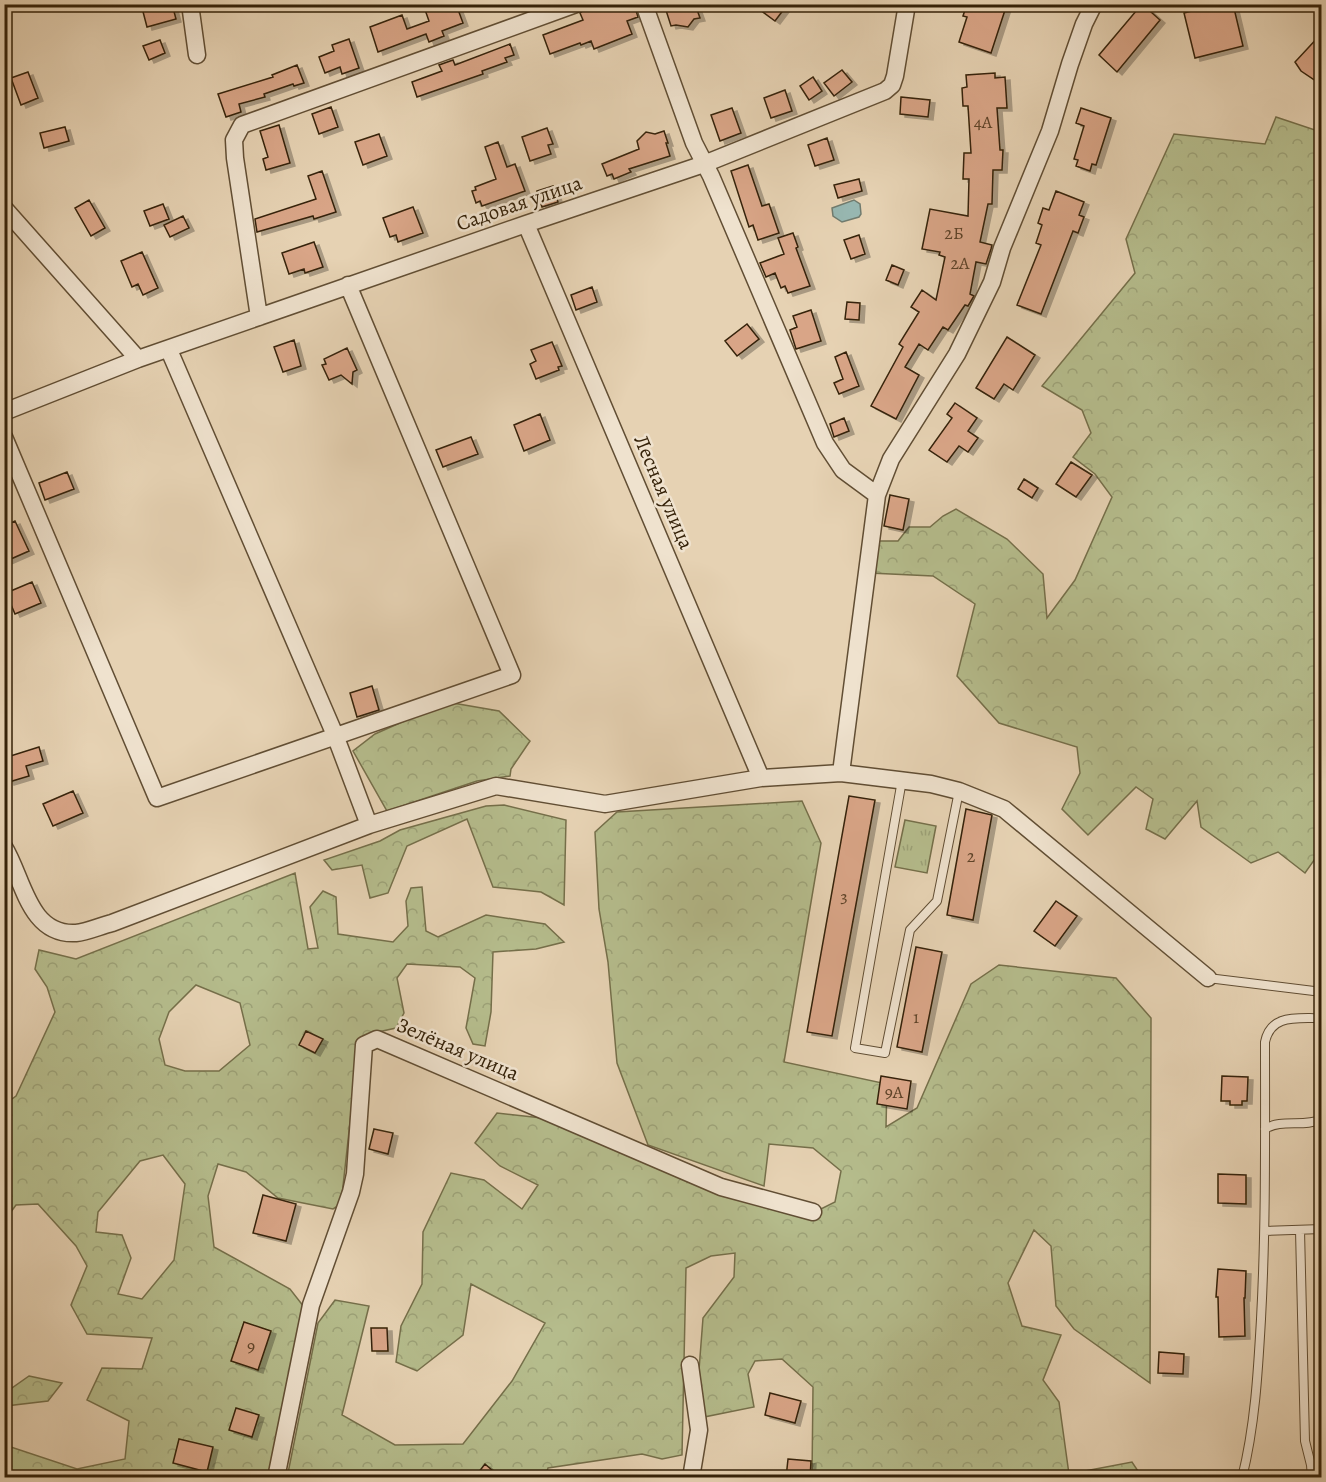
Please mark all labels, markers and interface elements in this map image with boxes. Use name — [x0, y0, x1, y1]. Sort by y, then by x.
house number: 4А — [974, 110, 993, 134]
street label: Садовая улица — [452, 168, 586, 238]
house number: 2Б — [944, 221, 964, 245]
house number: 2А — [950, 251, 970, 275]
street label: Лесная улица — [627, 430, 701, 554]
house number: 2 — [967, 844, 976, 868]
house number: 3 — [840, 884, 848, 908]
house number: 1 — [913, 1005, 919, 1029]
street label: Зелёная улица — [393, 1011, 524, 1087]
house number: 9А — [885, 1080, 904, 1104]
house number: 9 — [247, 1334, 255, 1358]

